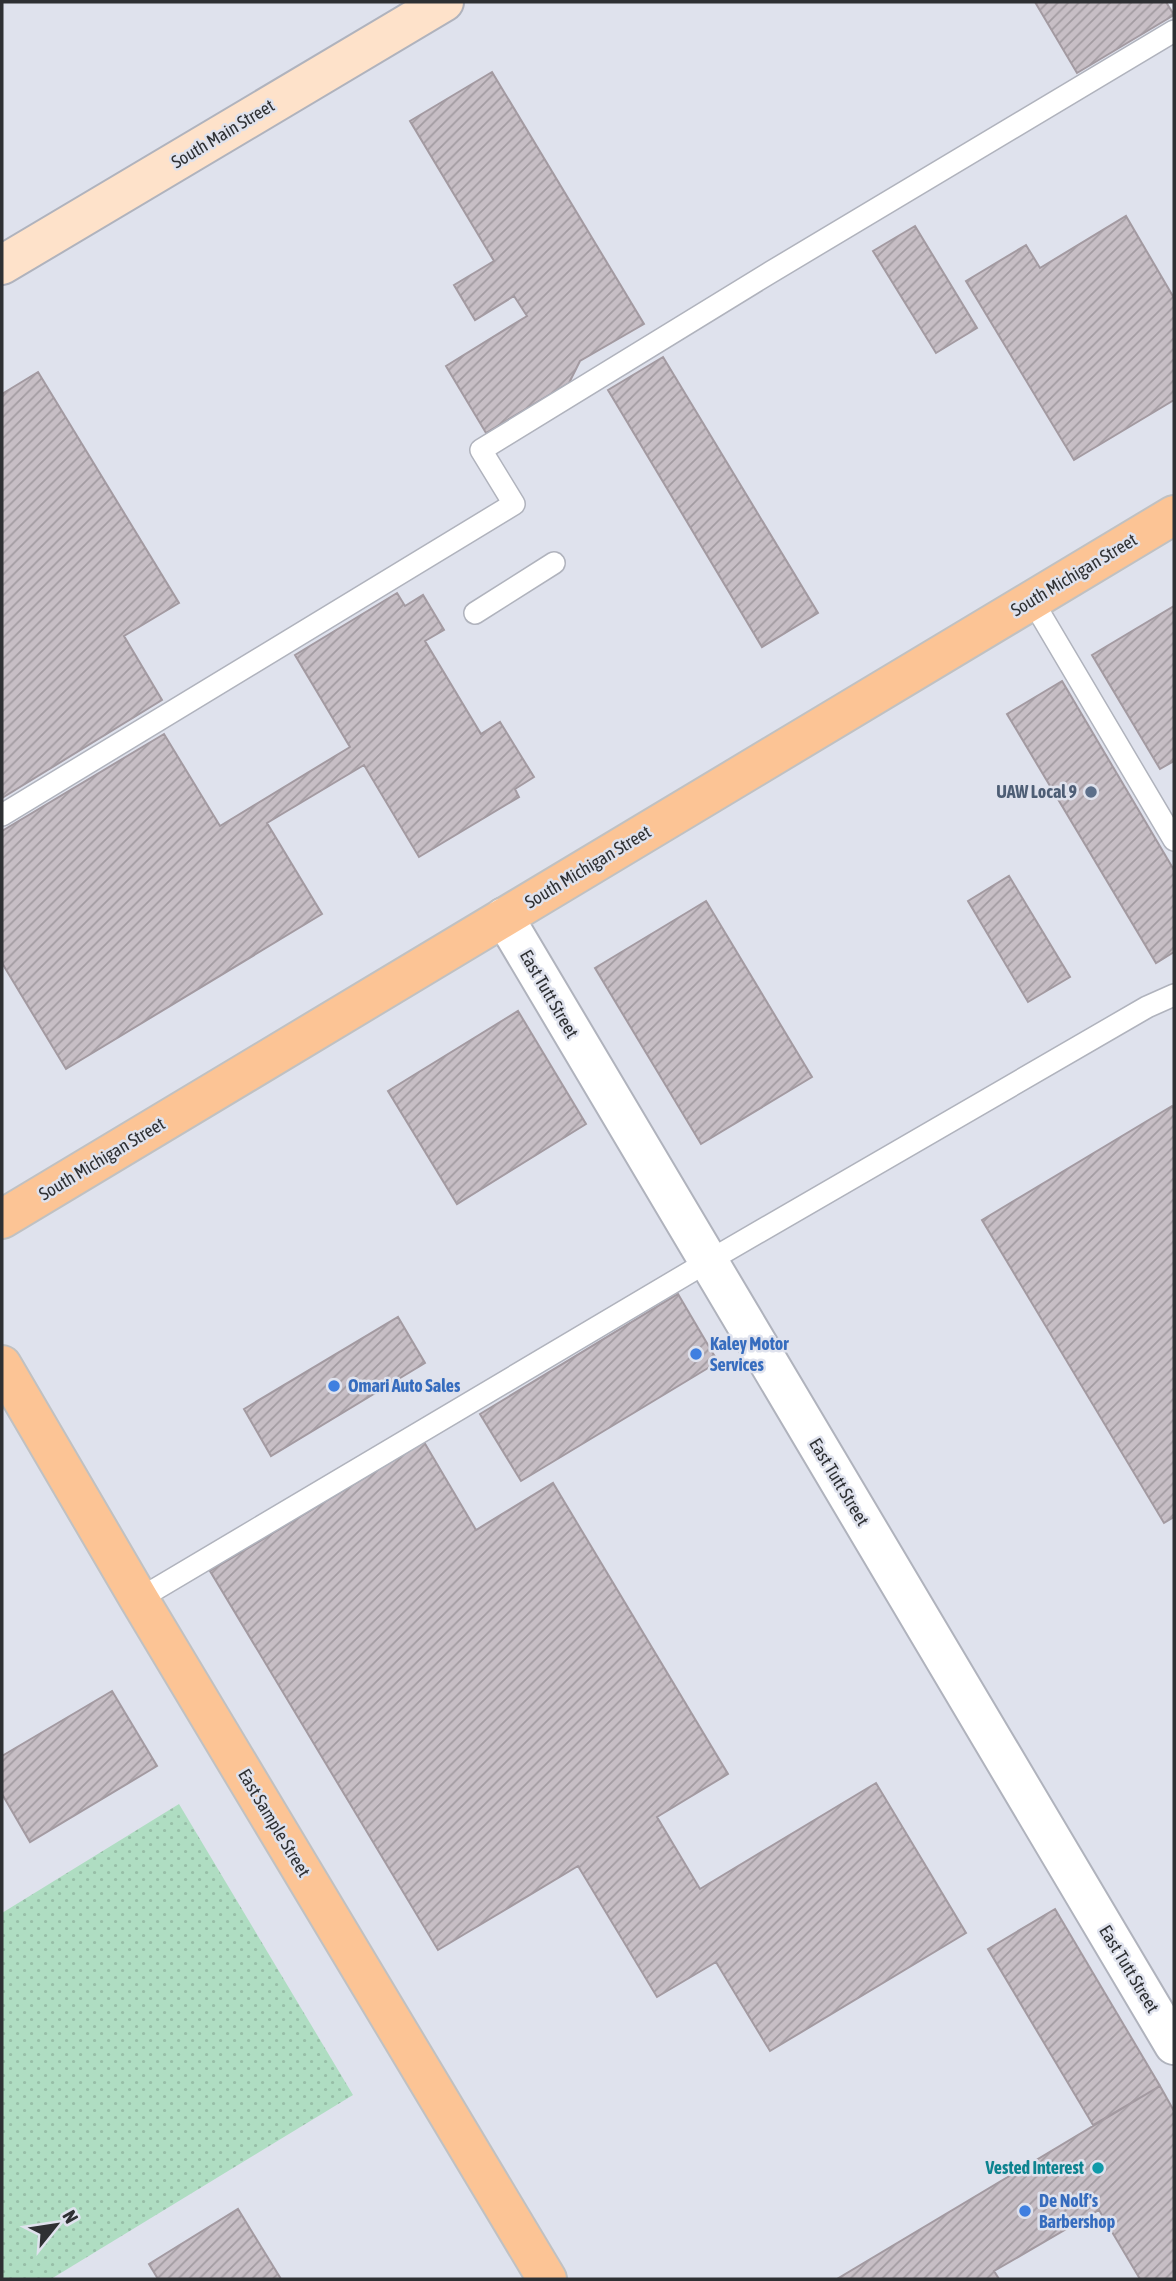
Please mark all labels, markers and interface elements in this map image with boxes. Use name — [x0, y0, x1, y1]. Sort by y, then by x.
street label: South Main Street — [167, 95, 278, 173]
street label: South Michigan Street — [1007, 529, 1141, 620]
place label: UAW Local 9 — [996, 781, 1077, 802]
marker: UAW Local 9 — [1083, 784, 1099, 800]
street label: South Michigan Street — [521, 821, 655, 912]
street label: East Tutt Street — [516, 946, 583, 1041]
street label: South Michigan Street — [35, 1113, 169, 1204]
place label: Kaley Motor Services — [710, 1333, 789, 1375]
marker: Kaley Motor Services — [688, 1346, 704, 1362]
place label: Omari Auto Sales — [348, 1375, 461, 1396]
marker: Omari Auto Sales — [326, 1378, 342, 1394]
street label: East Tutt Street — [805, 1434, 874, 1529]
street label: East Sample Street — [234, 1765, 315, 1881]
street label: East Tutt Street — [1095, 1921, 1164, 2016]
place label: Vested Interest — [985, 2157, 1085, 2178]
marker: Vested Interest — [1090, 2160, 1106, 2176]
north arrow — [21, 2190, 91, 2260]
place label: De Nolf's Barbershop — [1039, 2190, 1115, 2232]
marker: De Nolf's Barbershop — [1017, 2203, 1033, 2219]
text: N — [58, 2206, 83, 2227]

